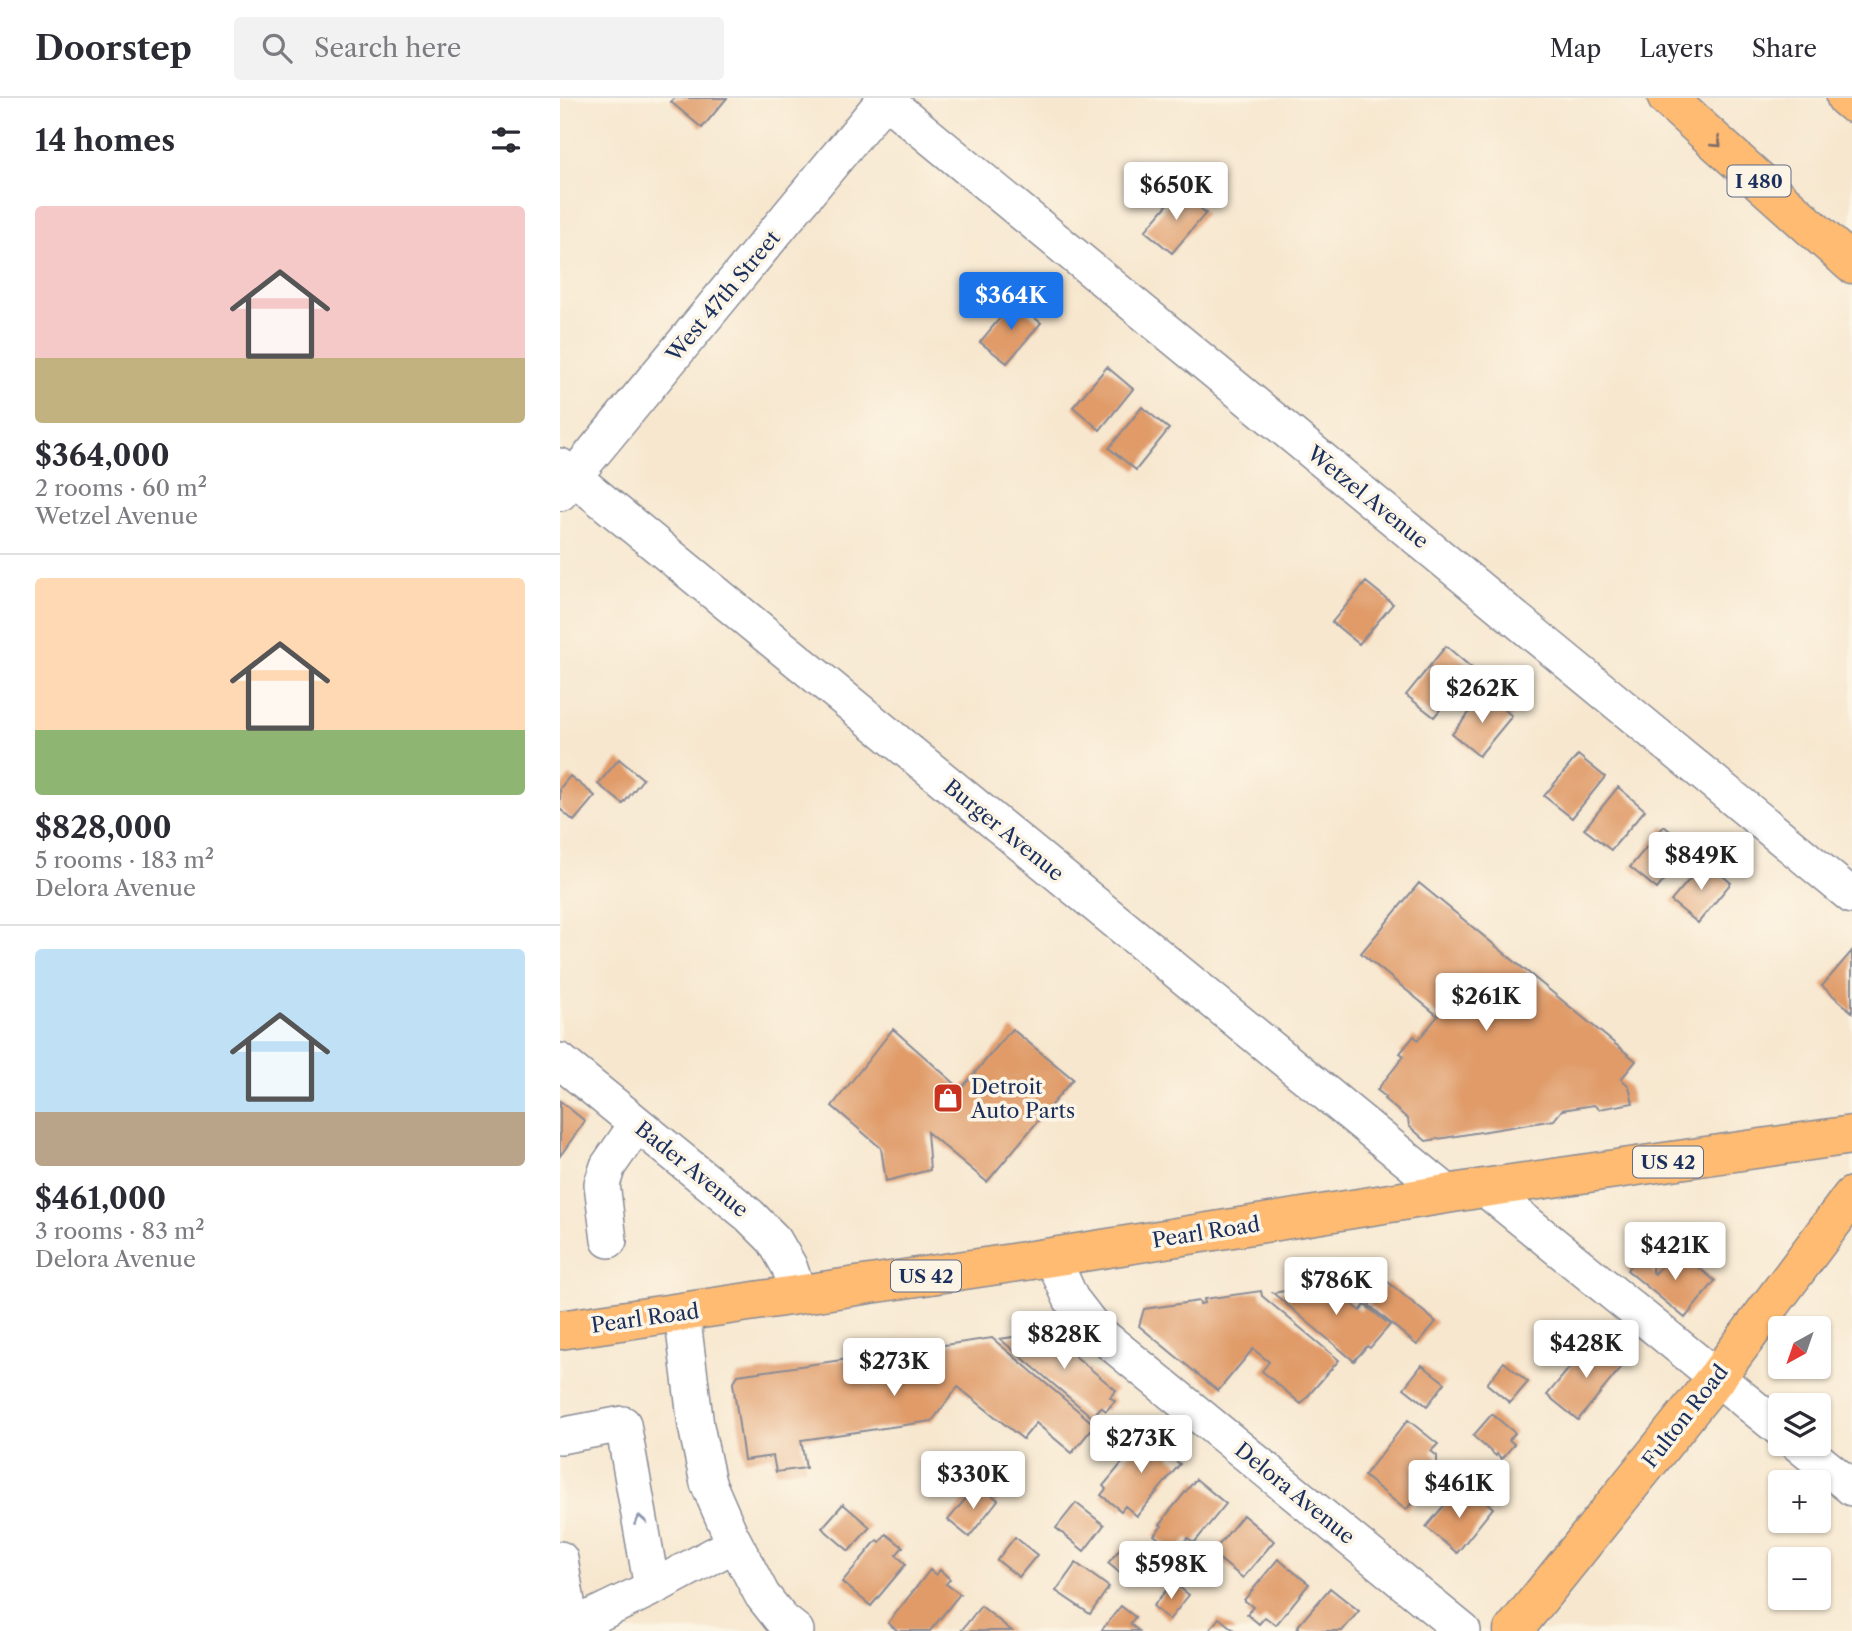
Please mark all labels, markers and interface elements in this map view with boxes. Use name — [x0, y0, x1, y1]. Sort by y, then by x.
search box — [234, 17, 724, 80]
text: Doorstep — [35, 28, 192, 69]
icon: search — [258, 29, 296, 67]
text: Search here — [314, 32, 461, 64]
text: Map — [1550, 34, 1601, 63]
text: Layers — [1639, 34, 1714, 63]
text: Share — [1752, 34, 1817, 63]
icon: filters — [487, 121, 525, 159]
text: 14 homes — [35, 122, 175, 159]
one-way arrow — [1709, 135, 1722, 148]
pin: $650K — [1127, 162, 1225, 222]
road number: I 480 — [1728, 166, 1790, 197]
text: $650K — [1140, 171, 1212, 199]
street label: West 47th Street — [660, 225, 785, 367]
icon: home — [217, 251, 343, 377]
pin: $364K — [962, 272, 1060, 332]
text: $364K — [975, 281, 1047, 309]
text: $364,000 — [35, 437, 170, 474]
street label: Wetzel Avenue — [1302, 440, 1434, 553]
text: 2 rooms · 60 m² — [35, 474, 207, 502]
text: Wetzel Avenue — [35, 502, 198, 530]
icon: home — [217, 623, 343, 749]
pin: $262K — [1433, 666, 1531, 725]
text: $262K — [1446, 674, 1518, 702]
street label: Burger Avenue — [939, 774, 1069, 886]
text: $828,000 — [35, 809, 172, 846]
pin: $849K — [1652, 832, 1750, 892]
text: $849K — [1665, 841, 1737, 869]
text: 5 rooms · 183 m² — [35, 846, 214, 874]
text: Delora Avenue — [35, 874, 196, 902]
pin: $261K — [1437, 974, 1535, 1033]
text: $261K — [1452, 982, 1520, 1010]
icon: home — [217, 994, 343, 1120]
place label: Detroit Auto Parts — [970, 1074, 1075, 1123]
shop icon: Detroit Auto Parts — [931, 1081, 965, 1115]
street label: Bader Avenue — [630, 1116, 754, 1222]
road number: US 42 — [1633, 1146, 1703, 1178]
text: $461,000 — [35, 1180, 166, 1217]
street label: Pearl Road — [1150, 1211, 1262, 1253]
text: 3 rooms · 83 m² — [35, 1217, 205, 1245]
pin: $421K — [1626, 1222, 1724, 1282]
text: $421K — [1641, 1231, 1709, 1259]
text: Delora Avenue — [35, 1245, 196, 1273]
pin: $786K — [1287, 1258, 1385, 1317]
road number: US 42 — [891, 1260, 961, 1292]
text: $786K — [1300, 1266, 1372, 1294]
street label: Pearl Road — [589, 1298, 701, 1338]
pin: $828K — [1015, 1312, 1113, 1371]
north arrow — [1768, 1316, 1830, 1379]
map controls — [1768, 1316, 1831, 1610]
text: $828K — [1027, 1320, 1101, 1348]
pin: $428K — [1537, 1320, 1635, 1380]
text: $428K — [1550, 1329, 1622, 1357]
pin: $273K — [845, 1338, 943, 1398]
text: $273K — [859, 1347, 929, 1375]
street label: Fulton Road — [1637, 1359, 1733, 1472]
button: layers — [1768, 1393, 1831, 1456]
pin: $273K — [1092, 1416, 1190, 1475]
text: $273K — [1106, 1424, 1176, 1452]
street label: Delora Avenue — [1230, 1437, 1360, 1549]
pin: $330K — [924, 1452, 1022, 1511]
text: $330K — [937, 1460, 1009, 1488]
pin: $461K — [1410, 1460, 1508, 1520]
text: $461K — [1425, 1469, 1493, 1497]
button: + — [1768, 1470, 1831, 1533]
one-way arrow — [633, 1515, 648, 1526]
pin: $598K — [1122, 1542, 1220, 1601]
button: − — [1768, 1547, 1831, 1610]
text: $598K — [1135, 1550, 1207, 1578]

